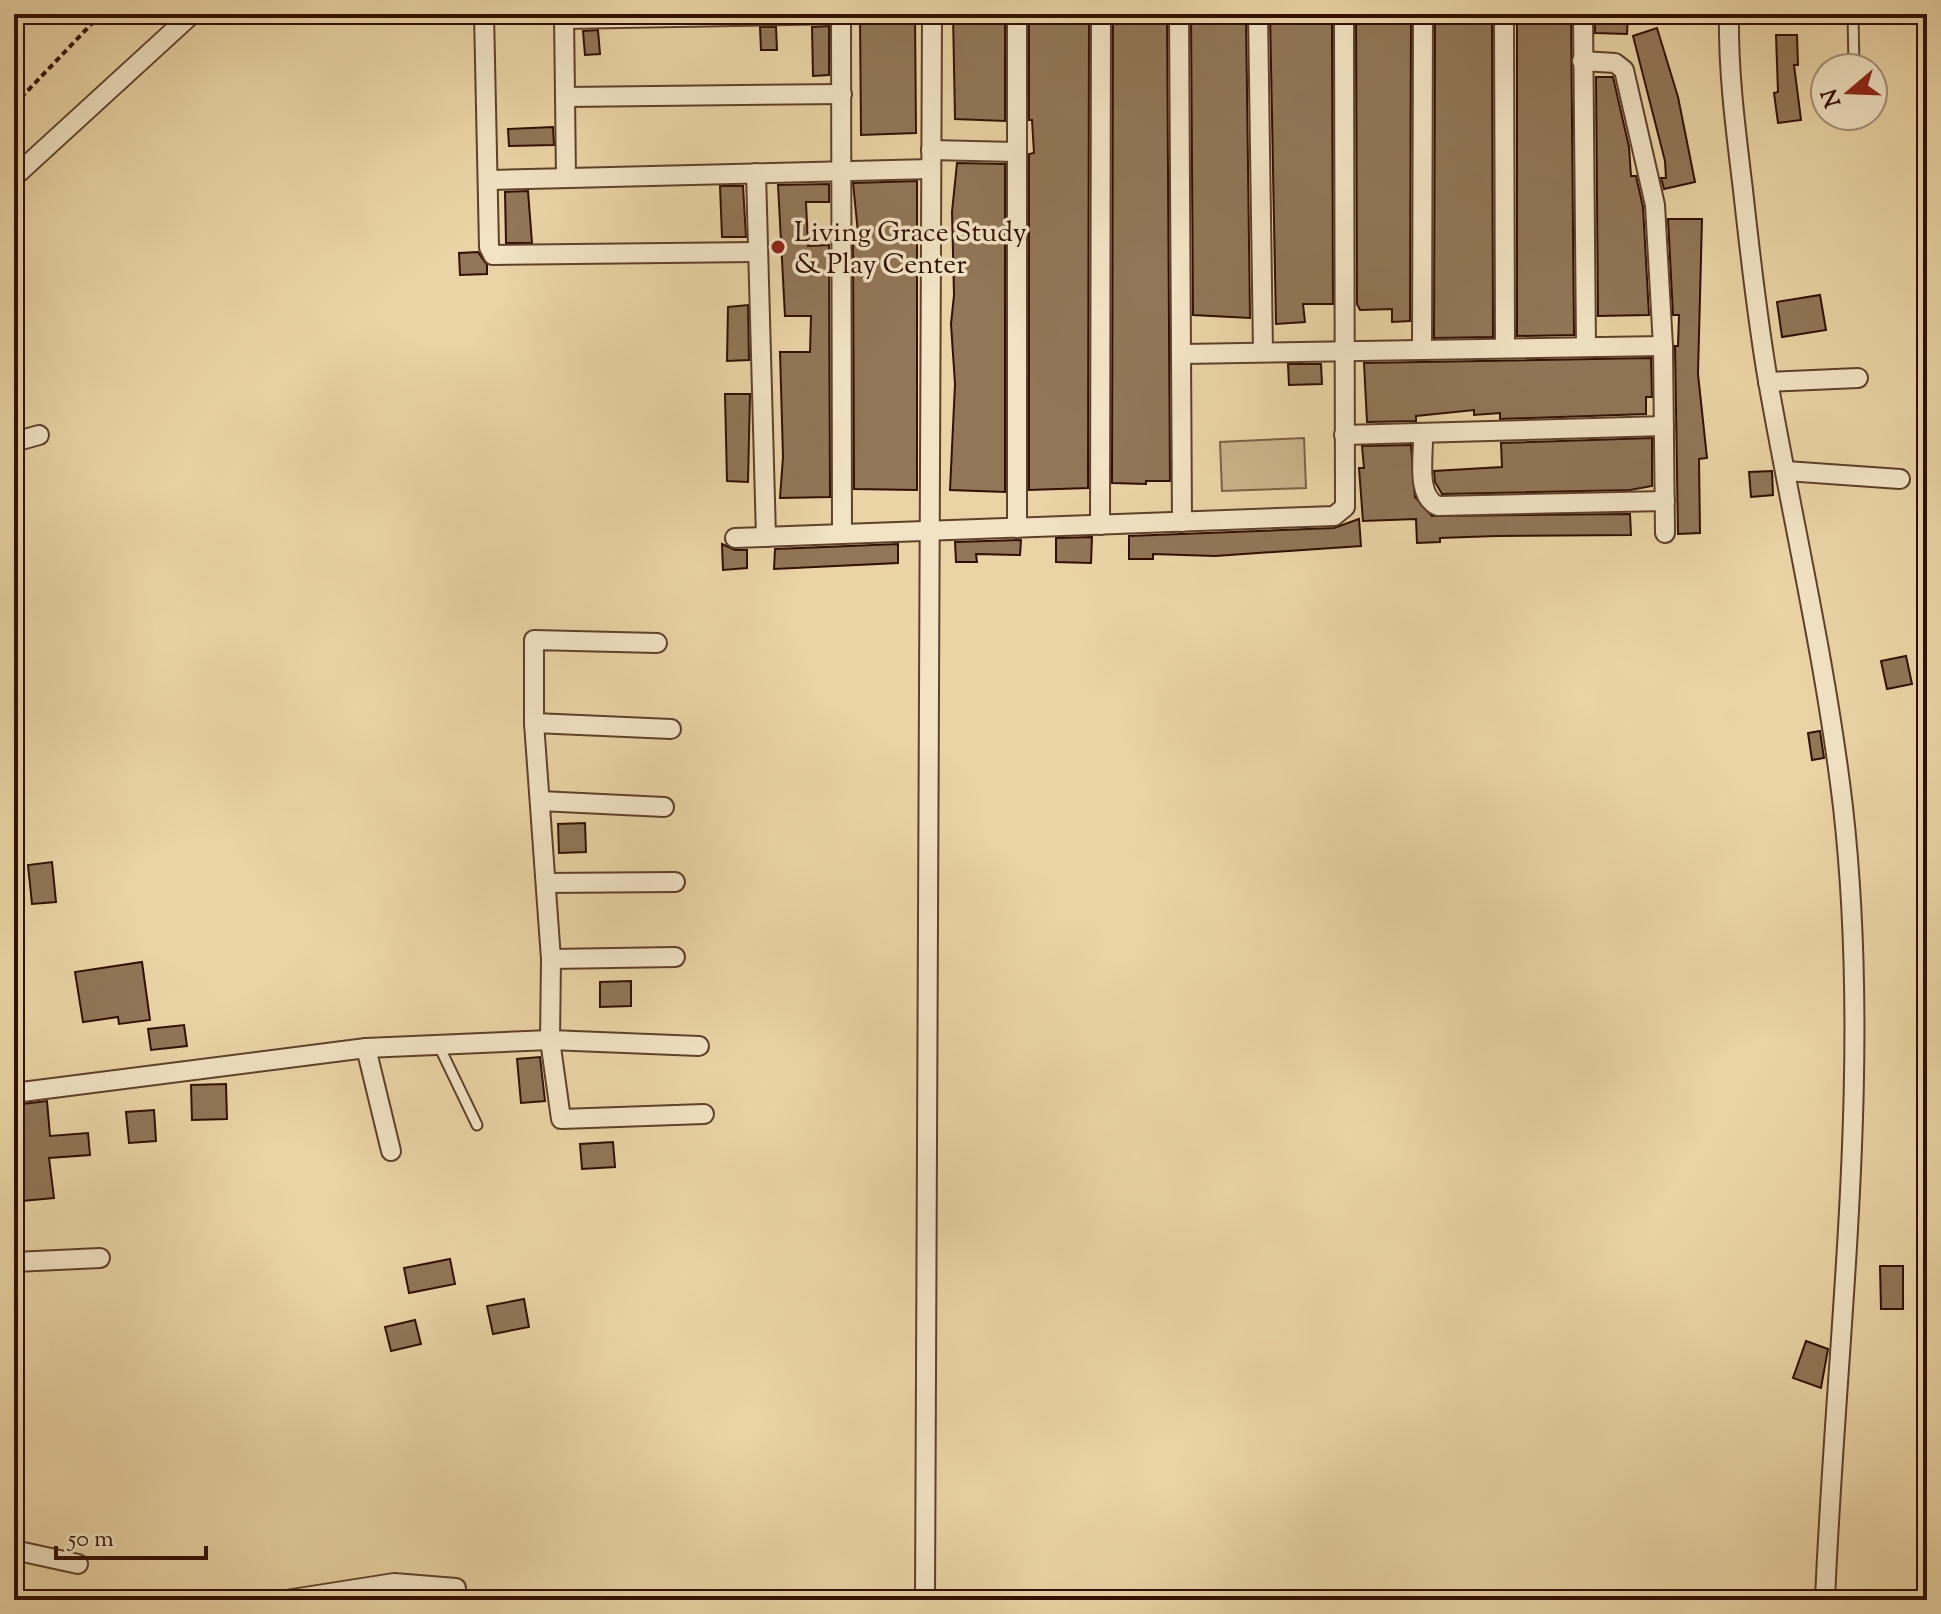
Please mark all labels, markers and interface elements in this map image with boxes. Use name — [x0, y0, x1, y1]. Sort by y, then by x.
north arrow — [1809, 52, 1889, 132]
text: N — [1815, 84, 1851, 111]
place label: Living Grace Study & Play Center — [794, 214, 1027, 286]
marker: Living Grace Study & Play Center — [769, 238, 787, 256]
scale bar — [56, 1510, 206, 1560]
text: 50 m — [66, 1523, 114, 1557]

